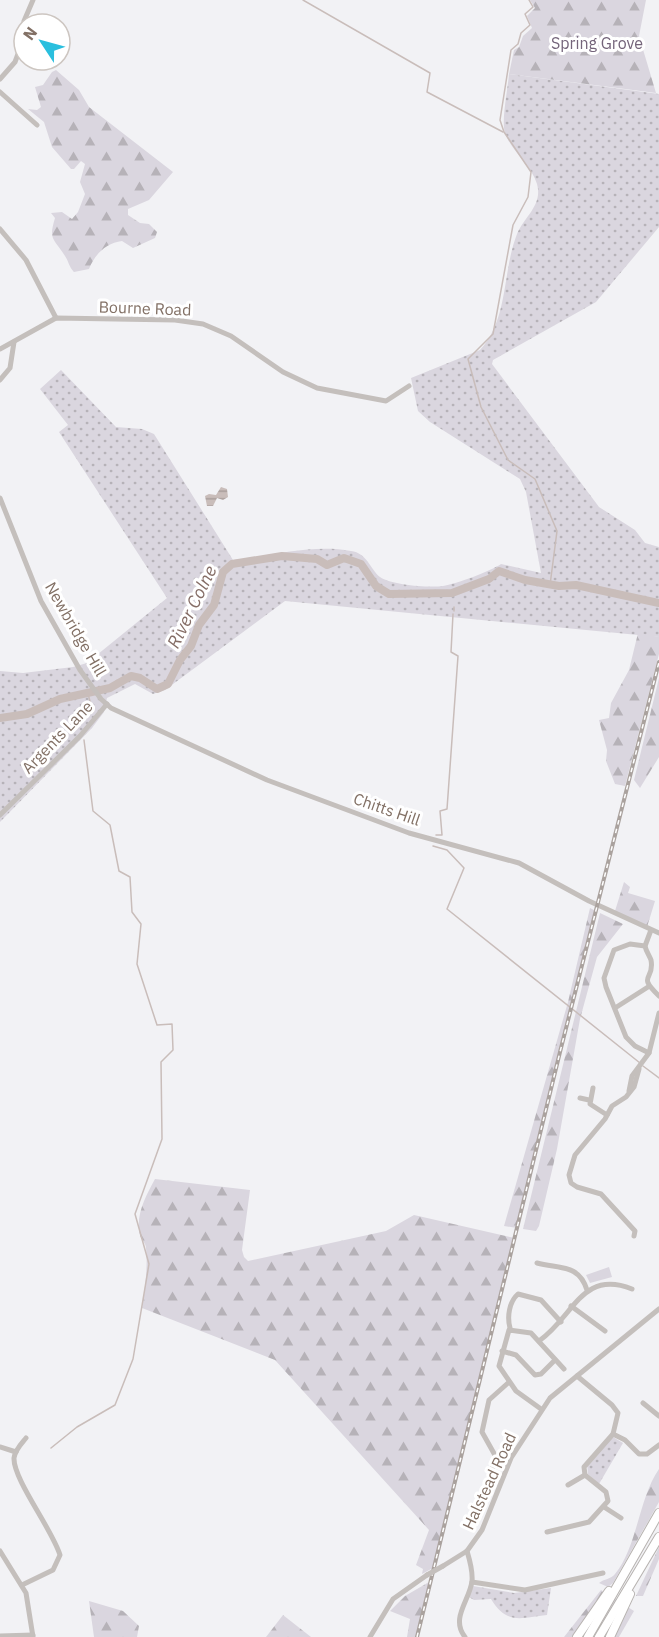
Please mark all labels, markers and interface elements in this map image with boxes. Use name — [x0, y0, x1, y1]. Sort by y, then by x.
north arrow — [12, 12, 72, 72]
text: N — [18, 23, 41, 44]
park label: Spring Grove — [551, 33, 643, 53]
street label: Bourne Road — [98, 296, 192, 320]
water label: River Colne — [162, 562, 221, 652]
street label: Newbridge Hill — [41, 578, 111, 680]
street label: Argents Lane — [17, 696, 97, 778]
street label: Chitts Hill — [351, 788, 423, 830]
street label: Halstead Road — [458, 1429, 520, 1533]

